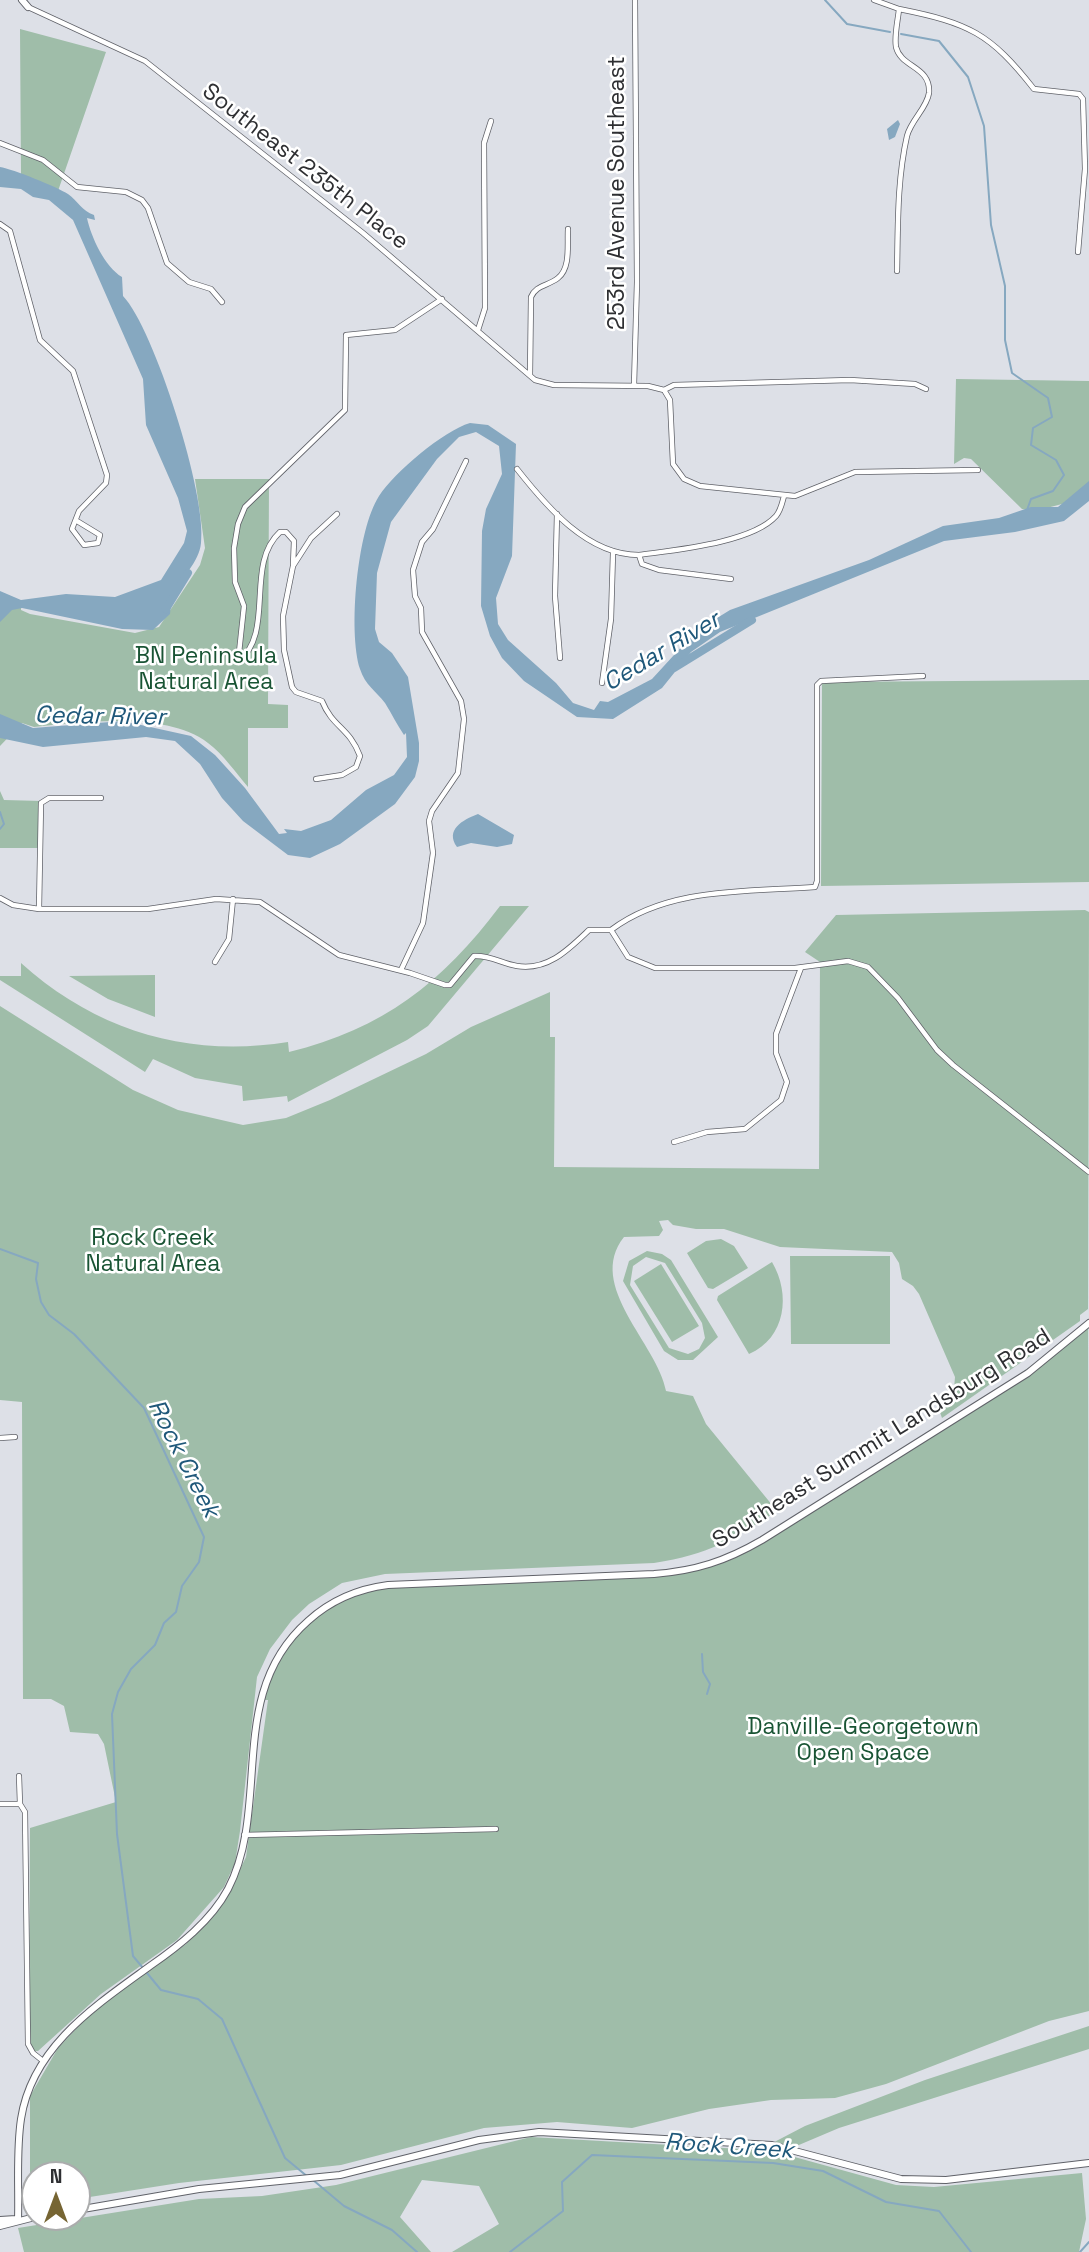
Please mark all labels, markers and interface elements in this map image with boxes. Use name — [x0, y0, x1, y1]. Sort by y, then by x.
street label: 253rd Avenue Southeast — [604, 56, 632, 330]
street label: Southeast 235th Place — [196, 78, 414, 256]
water label: Cedar River — [599, 606, 725, 698]
park label: BN Peninsula Natural Area — [135, 643, 277, 697]
water label: Cedar River — [34, 701, 166, 733]
park label: Rock Creek Natural Area — [85, 1225, 221, 1279]
street label: Southeast Summit Landsburg Road — [708, 1323, 1056, 1555]
water label: Rock Creek — [141, 1395, 225, 1523]
park label: Danville-Georgetown Open Space — [747, 1714, 979, 1768]
water label: Rock Creek — [664, 2128, 794, 2166]
north arrow — [21, 2161, 91, 2231]
text: N — [50, 2164, 62, 2189]

